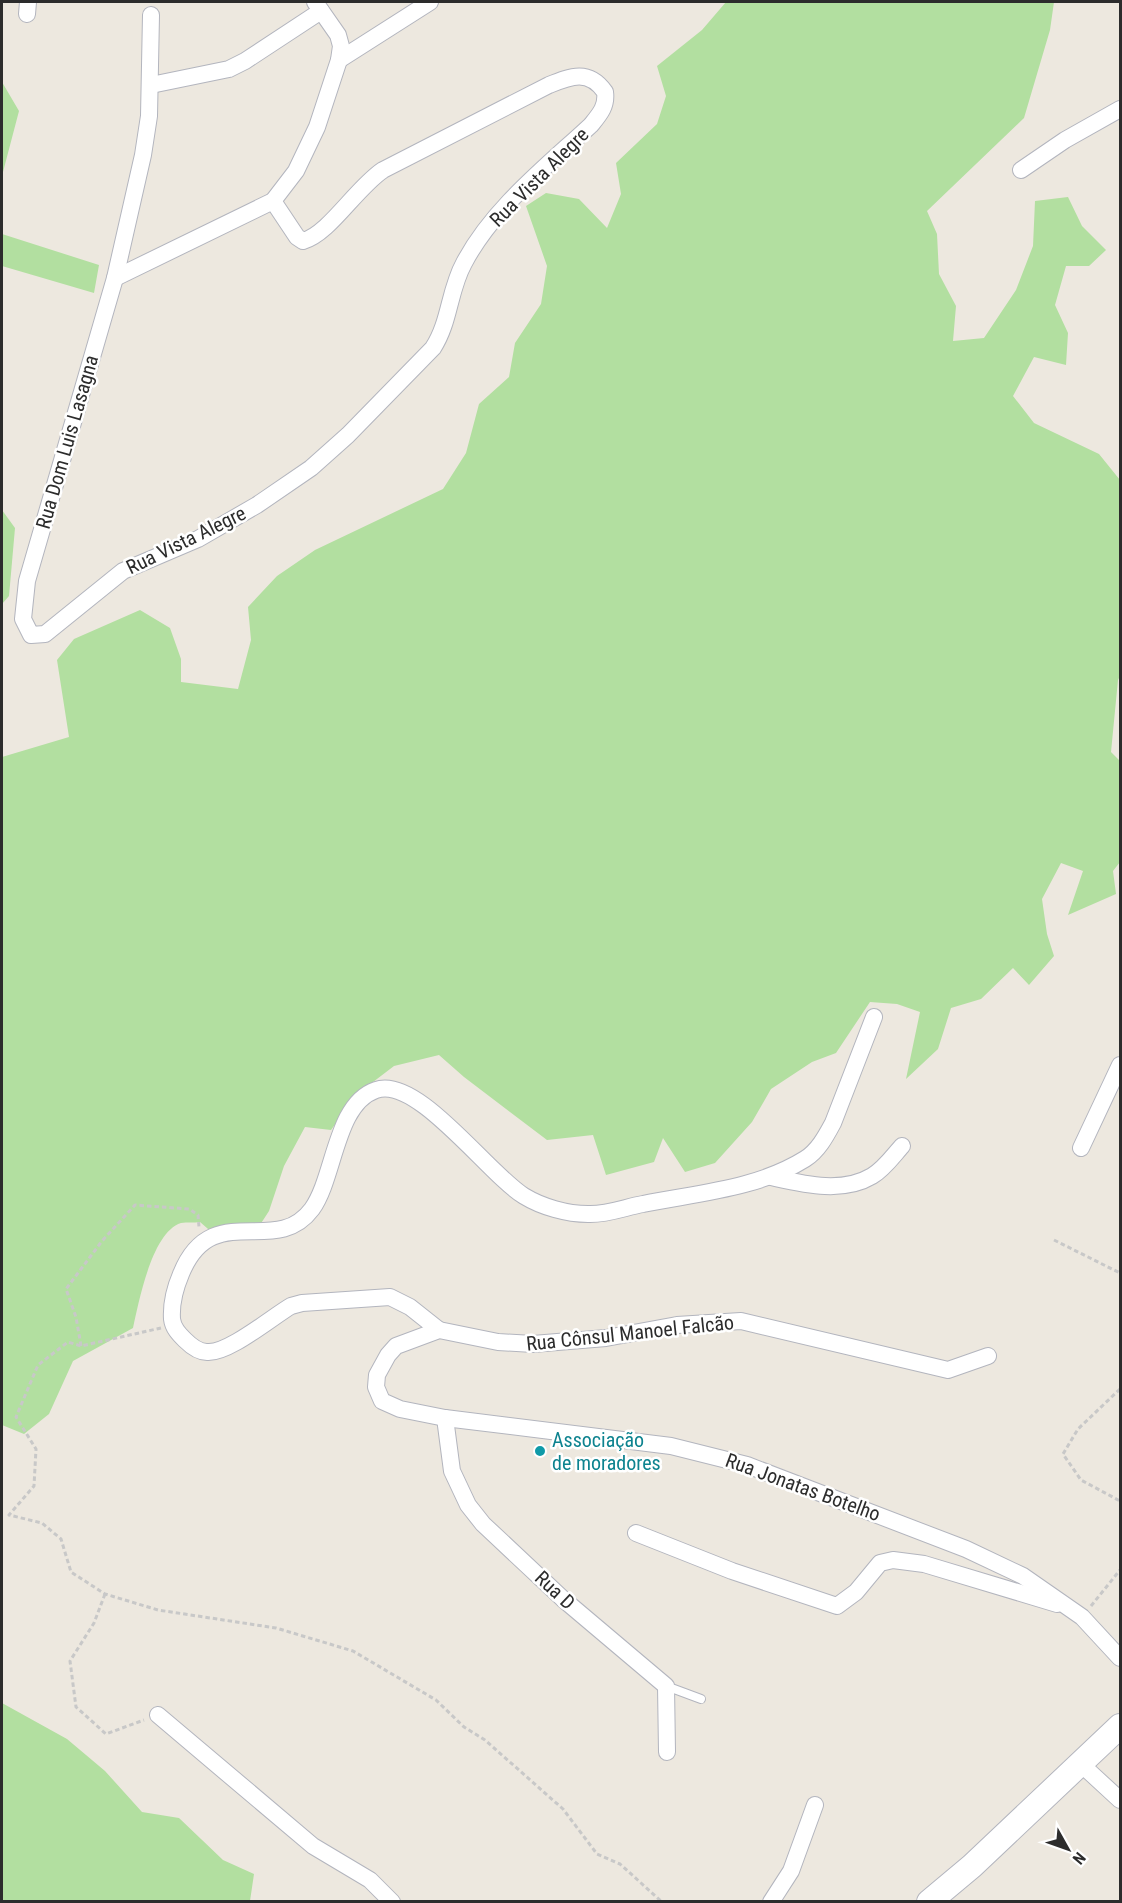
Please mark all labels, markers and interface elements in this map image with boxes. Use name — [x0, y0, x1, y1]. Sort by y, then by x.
street label: Rua Vista Alegre — [485, 123, 593, 231]
street label: Rua Dom Luis Lasagna — [31, 352, 103, 532]
street label: Rua Vista Alegre — [122, 501, 250, 579]
street label: Rua Cônsul Manoel Falcão — [525, 1310, 735, 1356]
place label: Associação de moradores — [552, 1428, 661, 1475]
marker: Associação de moradores — [533, 1444, 547, 1458]
street label: Rua Jonatas Botelho — [722, 1448, 884, 1526]
street label: Rua D — [530, 1566, 580, 1614]
north arrow — [1038, 1819, 1098, 1879]
text: N — [1069, 1848, 1090, 1868]

